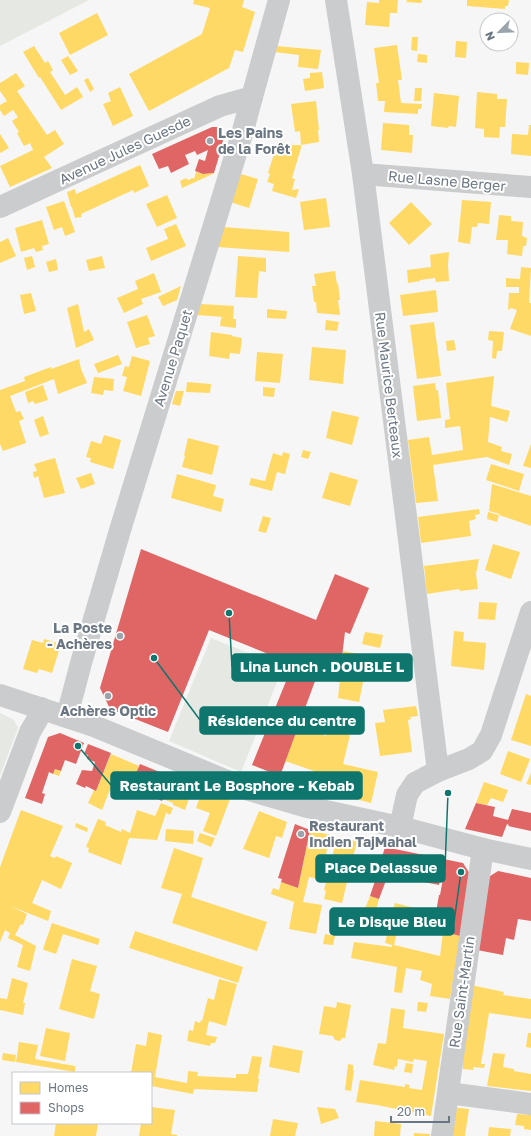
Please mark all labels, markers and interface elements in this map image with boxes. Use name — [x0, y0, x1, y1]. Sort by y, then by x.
north arrow — [479, 12, 519, 52]
text: N — [482, 30, 497, 43]
street label: Avenue Jules Guesde — [56, 112, 193, 188]
place label: Les Pains de la Forêt — [218, 124, 291, 157]
marker: Les Pains de la Forêt — [205, 136, 215, 146]
street label: Rue Lasne Berger — [388, 167, 507, 194]
street label: Avenue Paquet — [150, 307, 195, 408]
street label: Rue Maurice Berteaux — [372, 311, 407, 459]
place label: La Poste - Achères — [47, 619, 112, 652]
marker: La Poste - Achères — [115, 631, 125, 641]
callout: Lina Lunch . DOUBLE L — [232, 654, 412, 681]
text: Lina Lunch . DOUBLE L — [240, 657, 405, 675]
marker: Achères Optic — [103, 691, 113, 701]
place label: Achères Optic — [60, 702, 156, 719]
callout: Résidence du centre — [200, 707, 364, 734]
text: Résidence du centre — [208, 711, 357, 729]
callout: Restaurant Le Bosphore - Kebab — [111, 772, 362, 799]
text: Restaurant Le Bosphore - Kebab — [120, 776, 354, 794]
place label: Restaurant Indien TajMahal — [309, 817, 417, 850]
marker: Restaurant Indien TajMahal — [296, 829, 306, 839]
callout: Place Delassue — [316, 855, 445, 882]
text: Place Delassue — [325, 858, 438, 876]
callout: Le Disque Bleu — [330, 908, 454, 935]
text: Le Disque Bleu — [338, 912, 446, 930]
street label: Rue Saint-Martin — [445, 935, 478, 1049]
legend — [12, 1072, 152, 1124]
text: Homes — [48, 1080, 88, 1095]
scale bar — [391, 1098, 449, 1124]
text: Shops — [48, 1100, 84, 1115]
text: 20 m — [397, 1104, 425, 1119]

